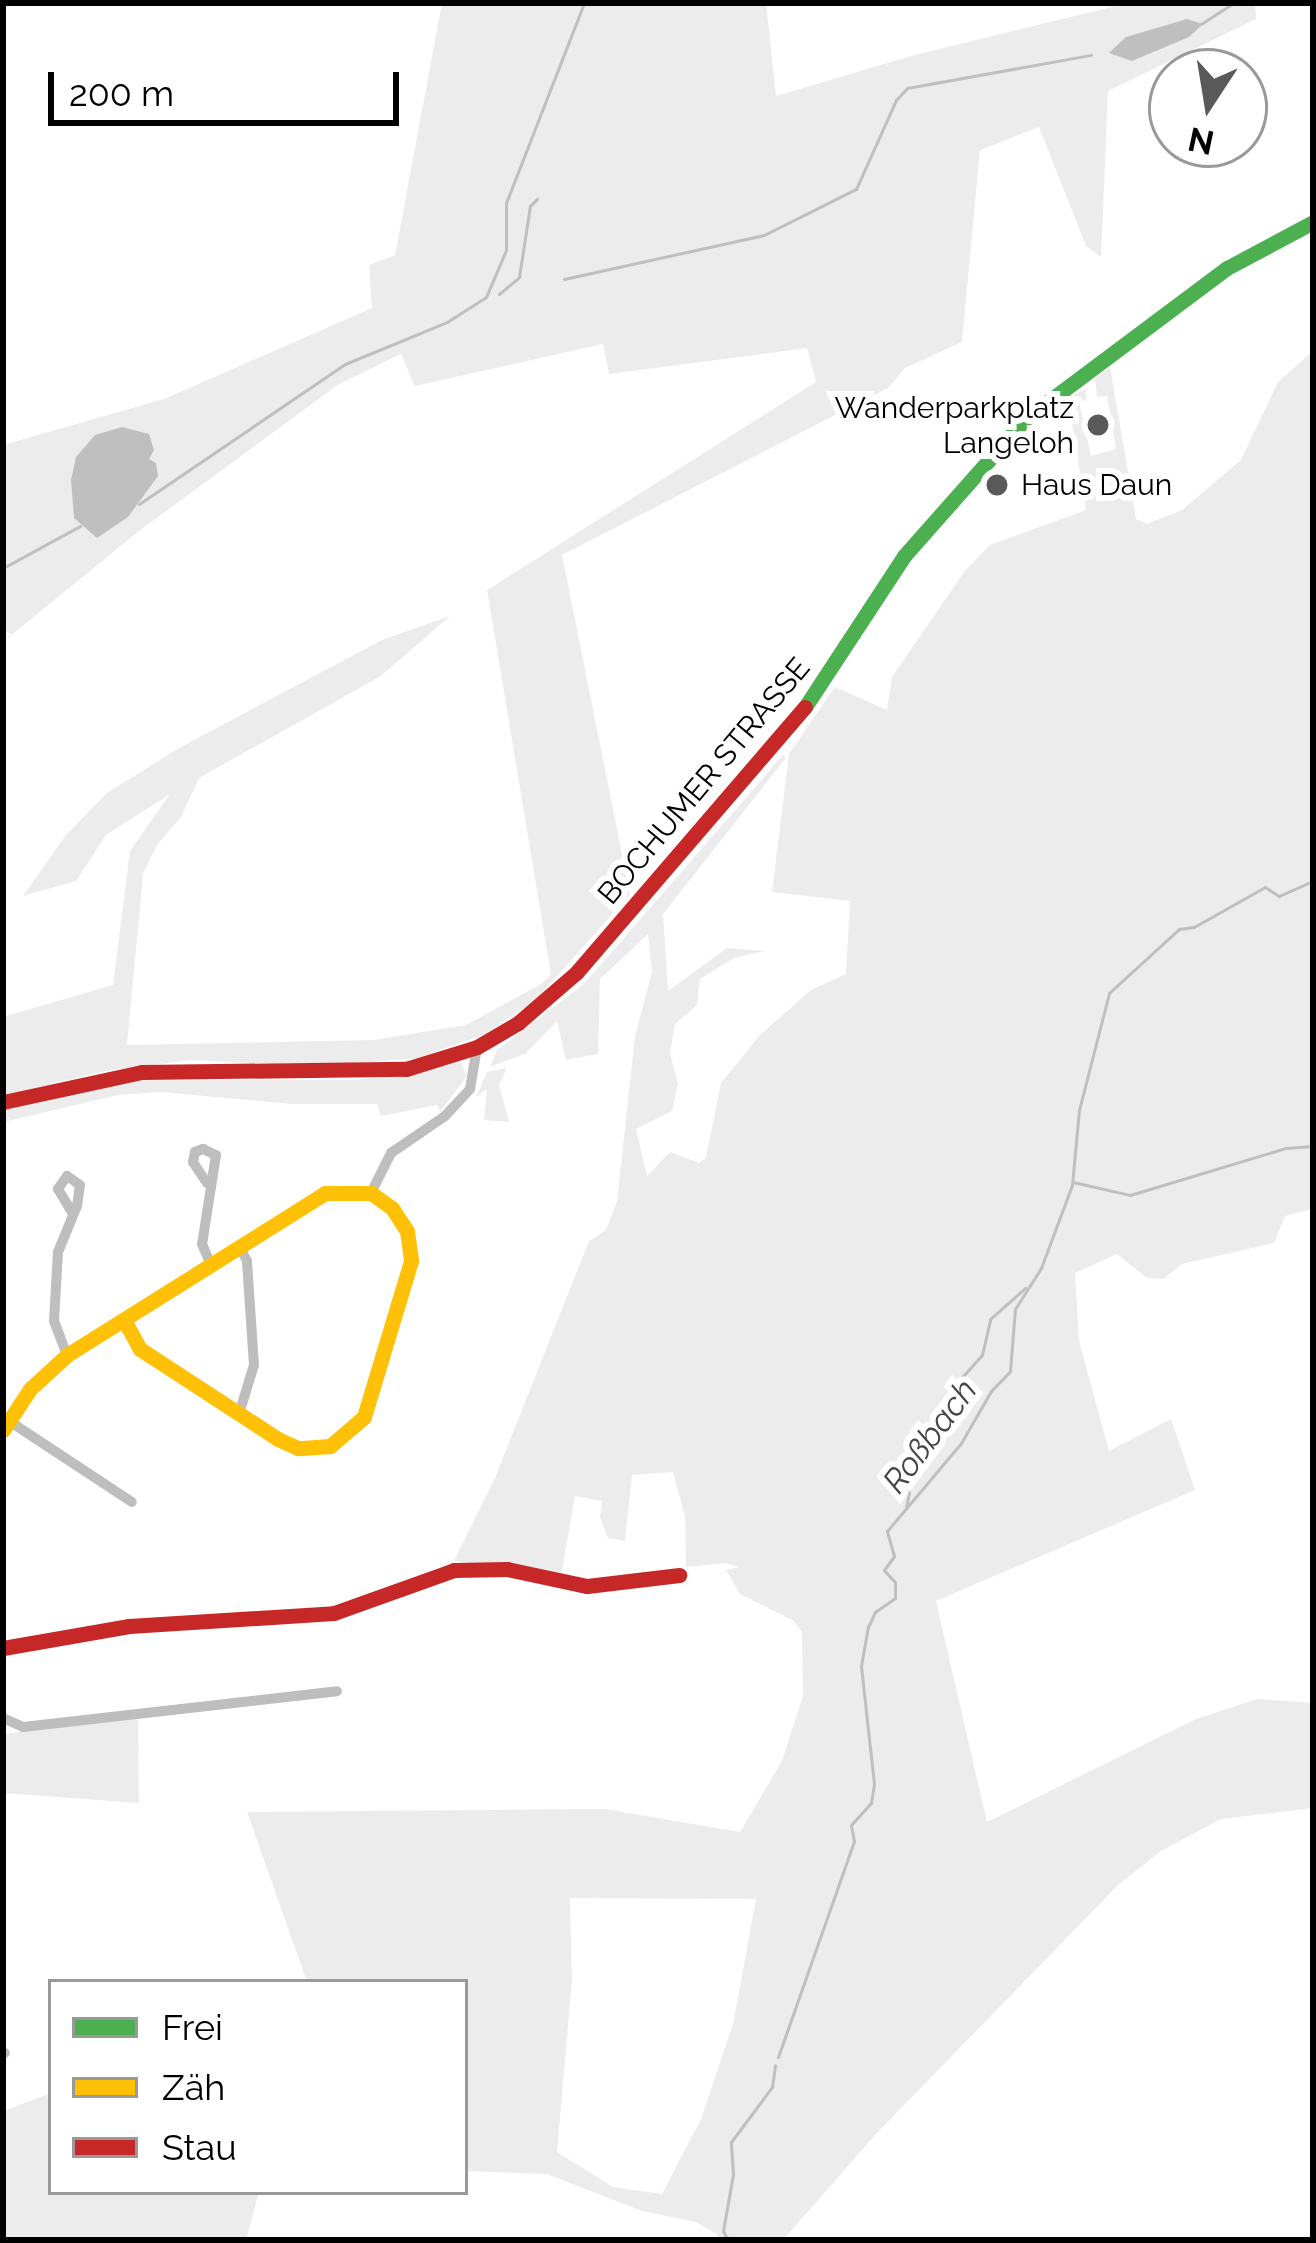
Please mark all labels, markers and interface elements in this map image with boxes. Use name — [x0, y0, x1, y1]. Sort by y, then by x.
scale bar — [54, 48, 405, 122]
north arrow — [1148, 48, 1268, 168]
text: 200 m — [69, 72, 174, 114]
text: N — [1185, 119, 1217, 162]
place label: Wanderparkplatz Langeloh — [835, 390, 1074, 460]
marker: Wanderparkplatz Langeloh — [1085, 412, 1111, 438]
place label: Haus Daun — [1021, 467, 1172, 503]
marker: Haus Daun — [984, 472, 1010, 498]
street label: BOCHUMER STRASSE — [590, 651, 818, 911]
water label: Roßbach — [875, 1371, 985, 1501]
legend — [48, 1979, 468, 2195]
text: Frei — [162, 2006, 223, 2048]
text: Zäh — [162, 2066, 225, 2108]
text: Stau — [162, 2126, 237, 2168]

